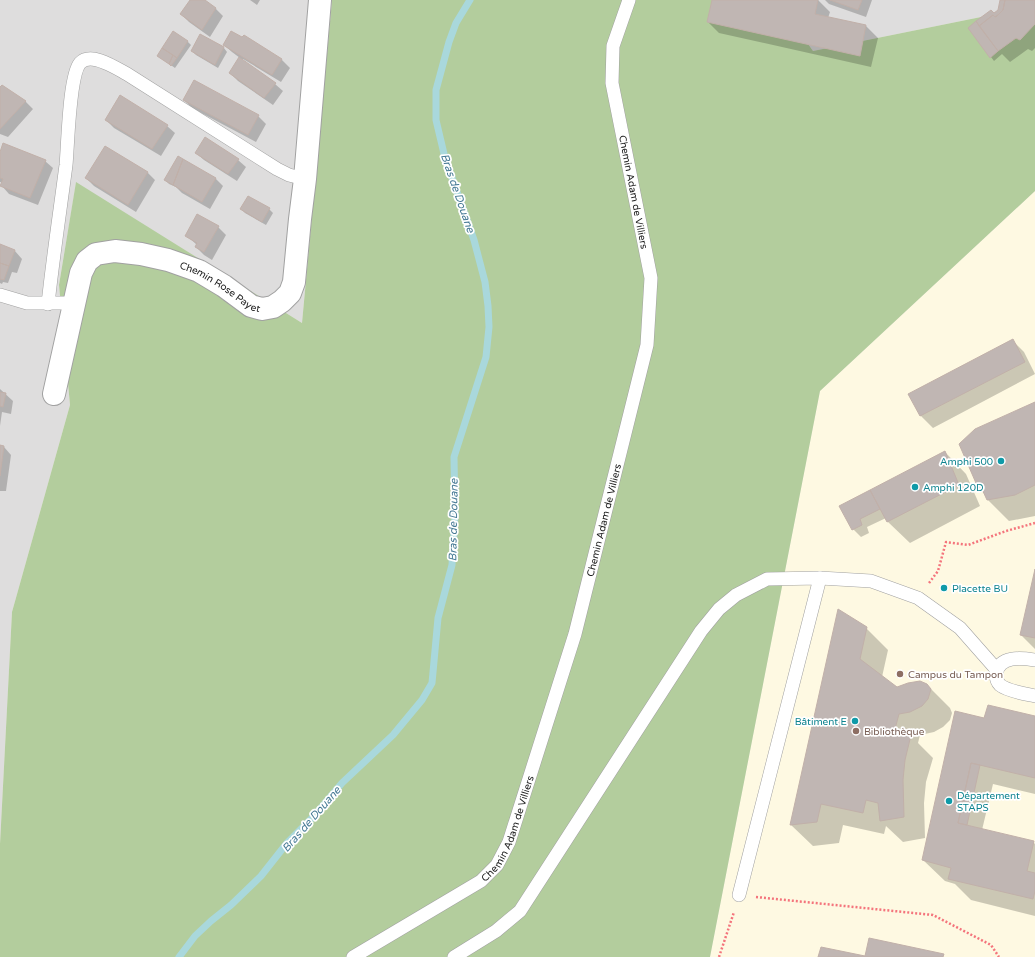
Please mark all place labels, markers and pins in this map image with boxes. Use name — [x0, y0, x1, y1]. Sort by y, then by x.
place label: Amphi 500 — [940, 456, 993, 468]
marker: Amphi 500 — [996, 456, 1006, 466]
marker: Amphi 120D — [910, 482, 920, 492]
place label: Amphi 120D — [923, 482, 983, 494]
marker: Placette BU — [939, 583, 949, 593]
place label: Placette BU — [952, 583, 1008, 595]
marker: Campus du Tampon — [895, 669, 905, 679]
place label: Campus du Tampon — [908, 669, 1003, 681]
place label: Bâtiment E — [795, 716, 847, 728]
marker: Bâtiment E — [850, 716, 860, 726]
marker: Bibliothèque — [851, 726, 861, 736]
place label: Bibliothèque — [864, 726, 925, 738]
place label: Département STAPS — [957, 790, 1020, 814]
marker: Département STAPS — [944, 796, 954, 806]

